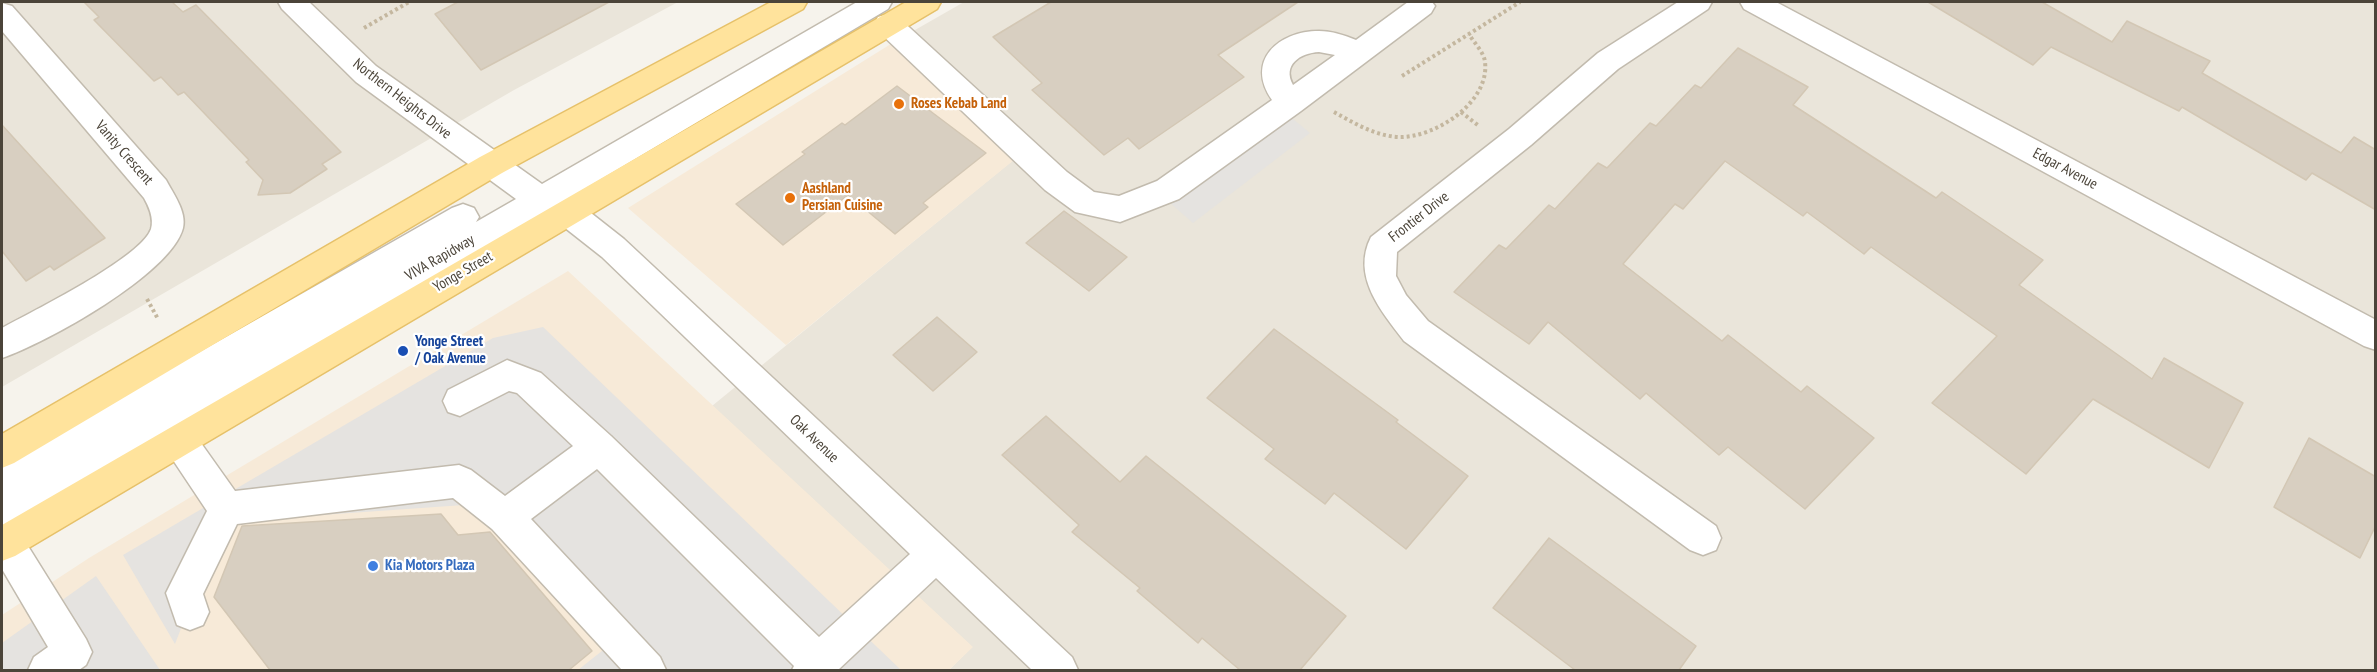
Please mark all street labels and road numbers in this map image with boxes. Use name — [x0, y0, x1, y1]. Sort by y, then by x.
street label: Northern Heights Drive — [349, 55, 455, 143]
street label: Vanity Crescent — [91, 117, 157, 189]
street label: Edgar Avenue — [2030, 144, 2100, 194]
street label: Frontier Drive — [1385, 188, 1453, 246]
street label: VIVA Rapidway — [402, 231, 478, 285]
street label: Yonge Street — [430, 248, 496, 296]
street label: Oak Avenue — [786, 411, 842, 467]

